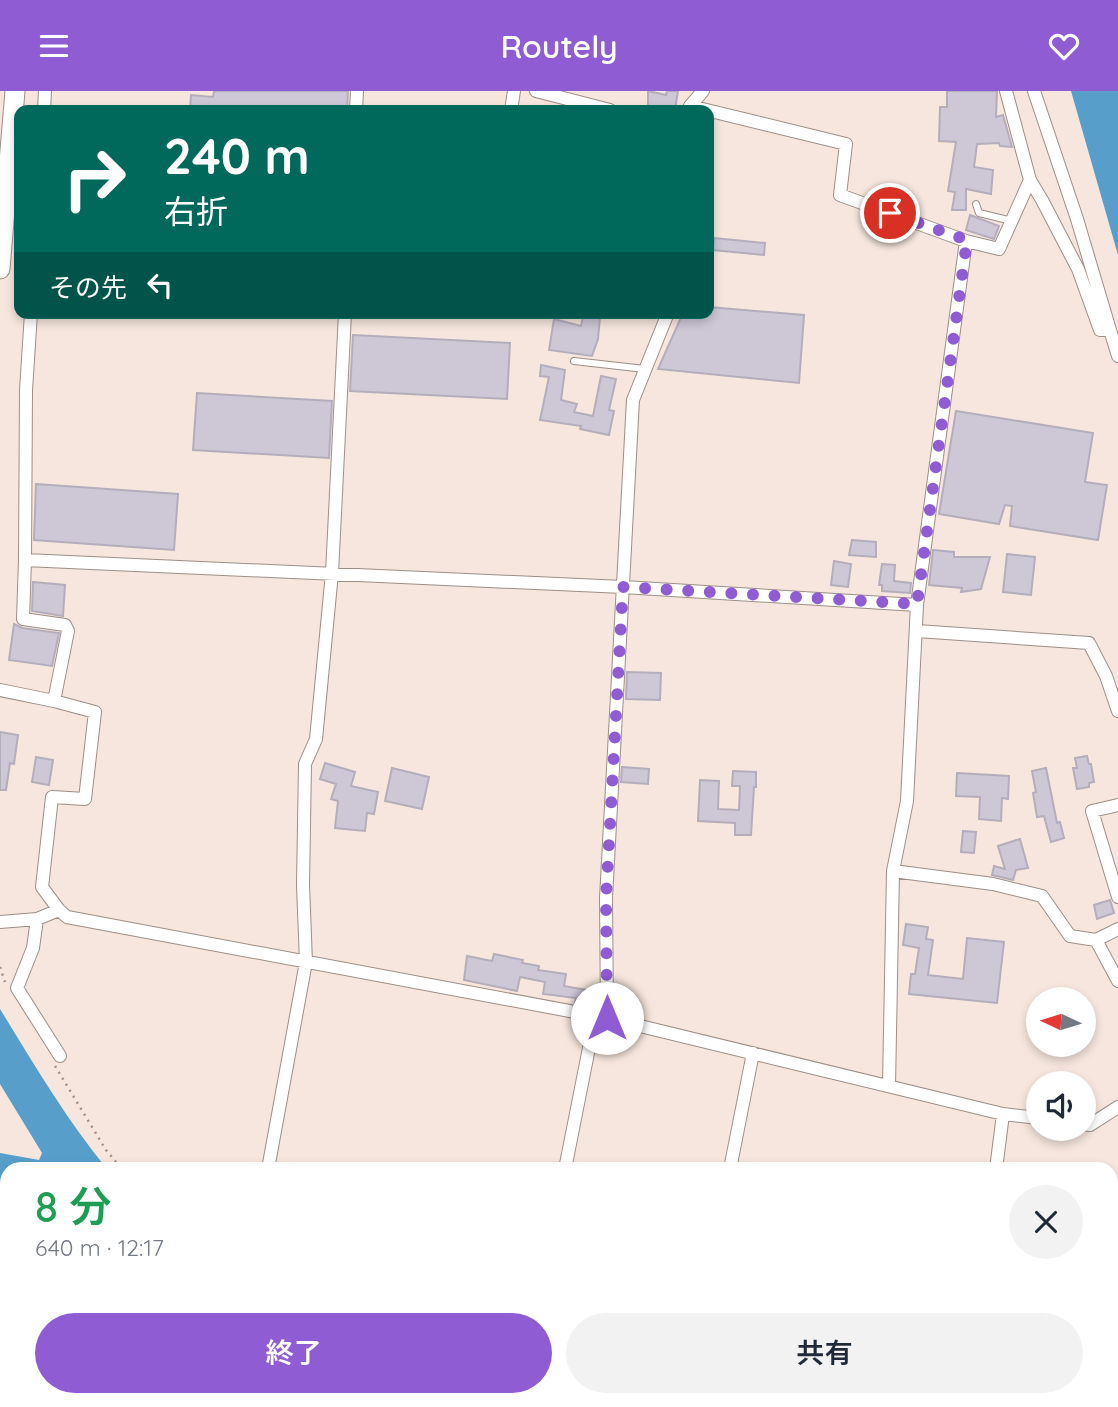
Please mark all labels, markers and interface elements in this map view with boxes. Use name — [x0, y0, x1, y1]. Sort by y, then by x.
text: Routely — [500, 26, 618, 66]
icon: menu — [35, 27, 73, 65]
icon: heart — [1045, 27, 1083, 65]
text: 240 m — [164, 125, 310, 186]
icon: right — [49, 133, 140, 224]
pin — [860, 183, 920, 243]
text: 右折 — [164, 191, 228, 231]
icon: arrive — [871, 194, 909, 232]
icon: left — [141, 266, 179, 304]
text: その先 — [49, 271, 127, 304]
position arrow — [570, 981, 644, 1055]
north arrow — [1026, 987, 1096, 1057]
map controls — [1026, 987, 1096, 1141]
button: sound — [1026, 1071, 1096, 1141]
text: 8 分 — [35, 1180, 112, 1233]
button: close — [1009, 1185, 1083, 1259]
text: 640 m · 12:17 — [35, 1233, 164, 1262]
button: 終了 — [35, 1313, 552, 1393]
button: 共有 — [566, 1313, 1083, 1393]

